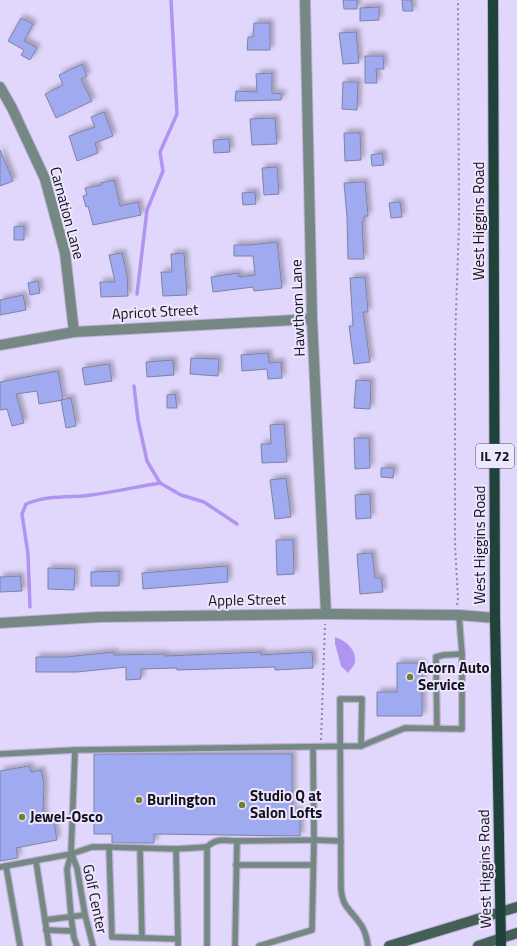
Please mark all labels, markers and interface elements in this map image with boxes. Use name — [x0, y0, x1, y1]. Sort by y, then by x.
street label: West Higgins Road — [467, 161, 490, 281]
street label: Carnation Lane — [44, 164, 91, 262]
street label: Hawthorn Lane — [284, 259, 311, 357]
street label: Apricot Street — [111, 298, 200, 325]
road number: IL 72 — [476, 444, 514, 468]
street label: West Higgins Road — [468, 485, 491, 605]
street label: Apple Street — [208, 587, 287, 612]
place label: Acorn Auto Service — [418, 656, 490, 696]
marker: Acorn Auto Service — [405, 672, 415, 682]
place label: Studio Q at Salon Lofts — [250, 784, 322, 824]
place label: Burlington — [147, 788, 216, 811]
marker: Burlington — [134, 795, 144, 805]
marker: Studio Q at Salon Lofts — [237, 800, 247, 810]
place label: Jewel-Osco — [30, 805, 103, 828]
street label: West Higgins Road — [472, 809, 497, 929]
marker: Jewel-Osco — [17, 812, 27, 822]
street label: Golf Center — [77, 862, 114, 936]

